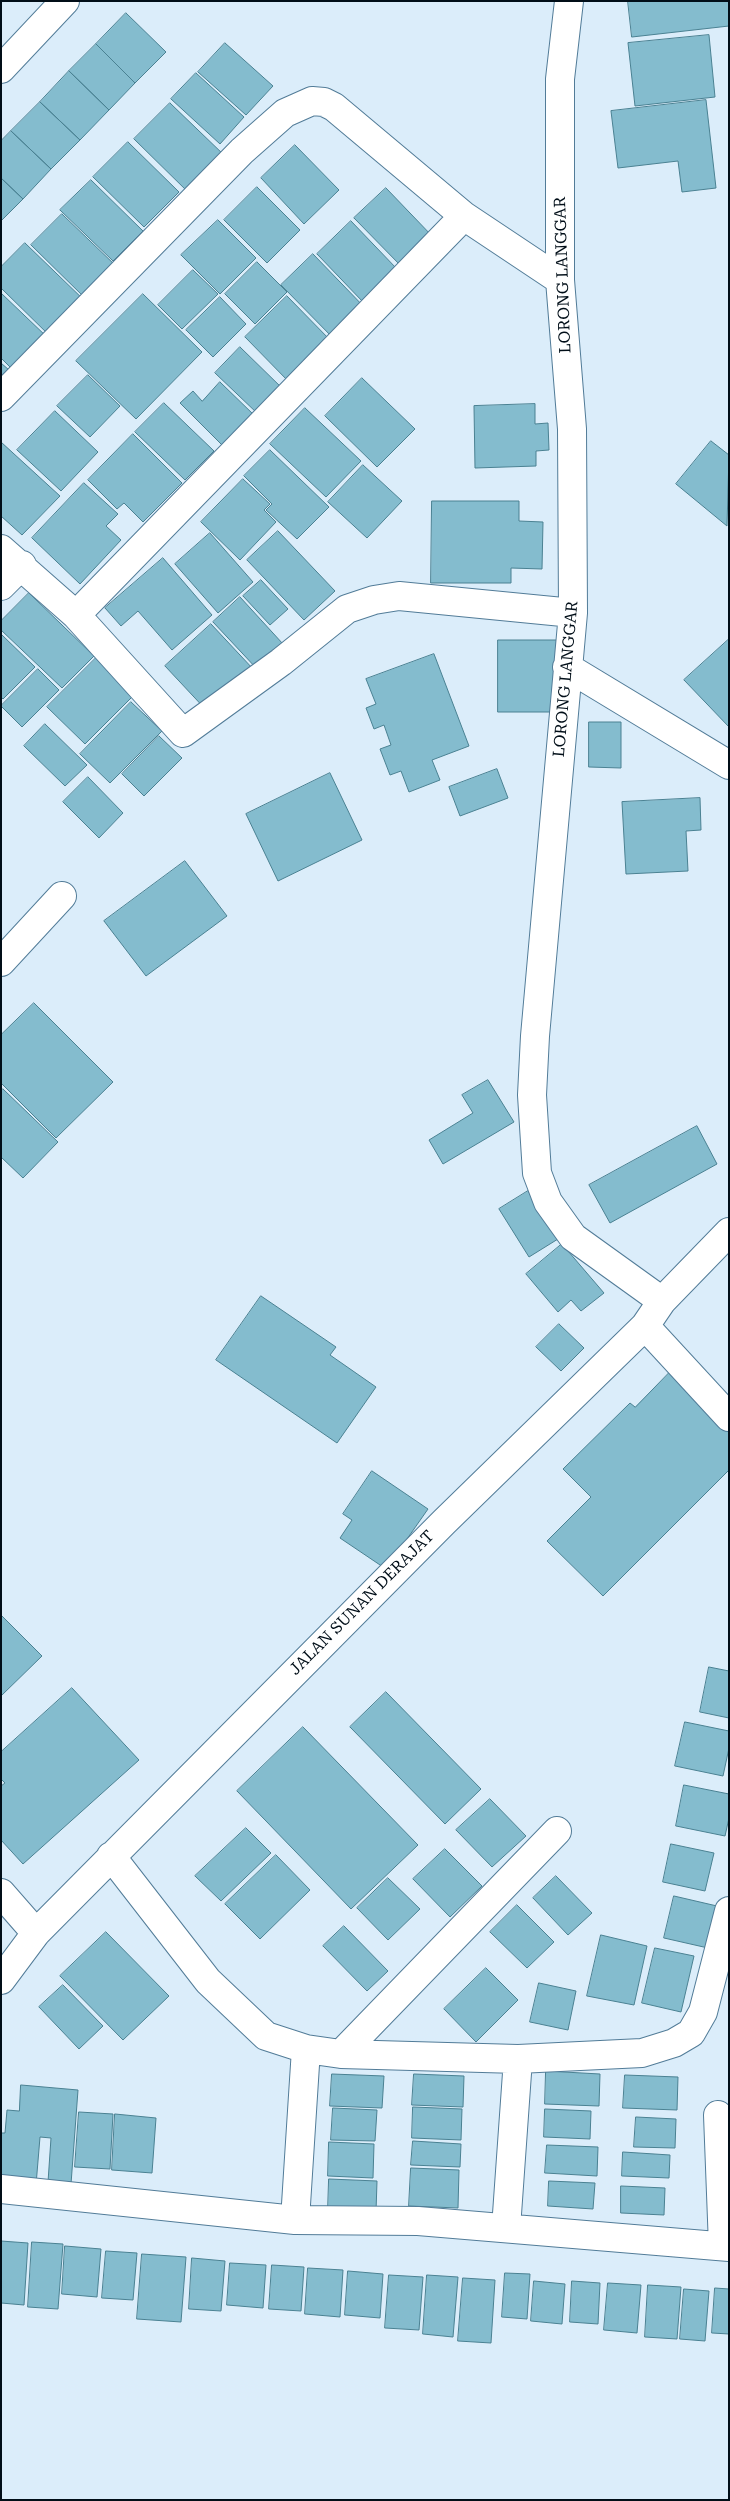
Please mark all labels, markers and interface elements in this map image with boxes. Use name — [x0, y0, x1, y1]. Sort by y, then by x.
street label: LORONG LANGGAR — [551, 196, 575, 354]
street label: LORONG LANGGAR — [550, 600, 582, 758]
street label: JALAN SUNAN DERAJAT — [286, 1527, 438, 1679]

